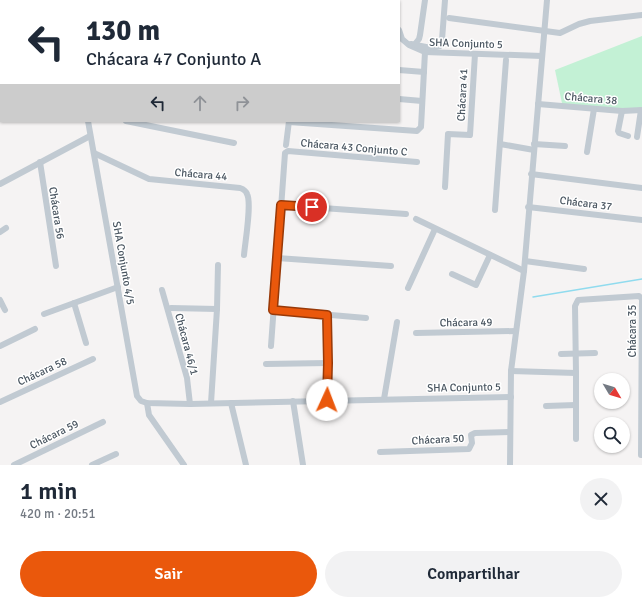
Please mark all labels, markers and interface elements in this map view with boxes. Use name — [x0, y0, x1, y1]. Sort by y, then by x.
text: 130 m — [86, 14, 160, 48]
icon: left — [20, 16, 72, 68]
street label: SHA Conjunto 5 — [429, 36, 503, 51]
text: Chácara 47 Conjunto A — [86, 48, 261, 70]
street label: Chácara 41 — [455, 68, 470, 122]
street label: Chácara 38 — [564, 90, 618, 107]
icon: left — [147, 92, 169, 114]
icon: ahead — [189, 92, 211, 114]
icon: right — [231, 92, 253, 114]
street label: Chácara 43 Conjunto C — [300, 136, 408, 159]
street label: Chácara 44 — [174, 166, 228, 183]
street label: Chácara 56 — [46, 186, 67, 240]
pin — [295, 190, 329, 224]
street label: Chácara 37 — [559, 194, 613, 213]
icon: arrive — [301, 196, 323, 218]
street label: SHA Conjunto 4/5 — [110, 220, 137, 306]
street label: Chácara 35 — [626, 305, 639, 357]
street label: Chácara 46/1 — [172, 312, 201, 376]
street label: Chácara 49 — [440, 316, 493, 329]
street label: Chácara 58 — [16, 354, 69, 388]
north arrow — [594, 373, 630, 409]
map controls — [594, 373, 630, 453]
position arrow — [306, 379, 348, 421]
street label: SHA Conjunto 5 — [427, 380, 501, 395]
street label: Chácara 59 — [28, 417, 81, 452]
button: search — [594, 417, 630, 453]
street label: Chácara 50 — [411, 432, 465, 447]
text: 1 min — [20, 476, 77, 506]
button: close — [580, 478, 622, 520]
text: 420 m · 20:51 — [20, 506, 96, 522]
button: Sair — [20, 551, 317, 597]
button: Compartilhar — [325, 551, 622, 597]

